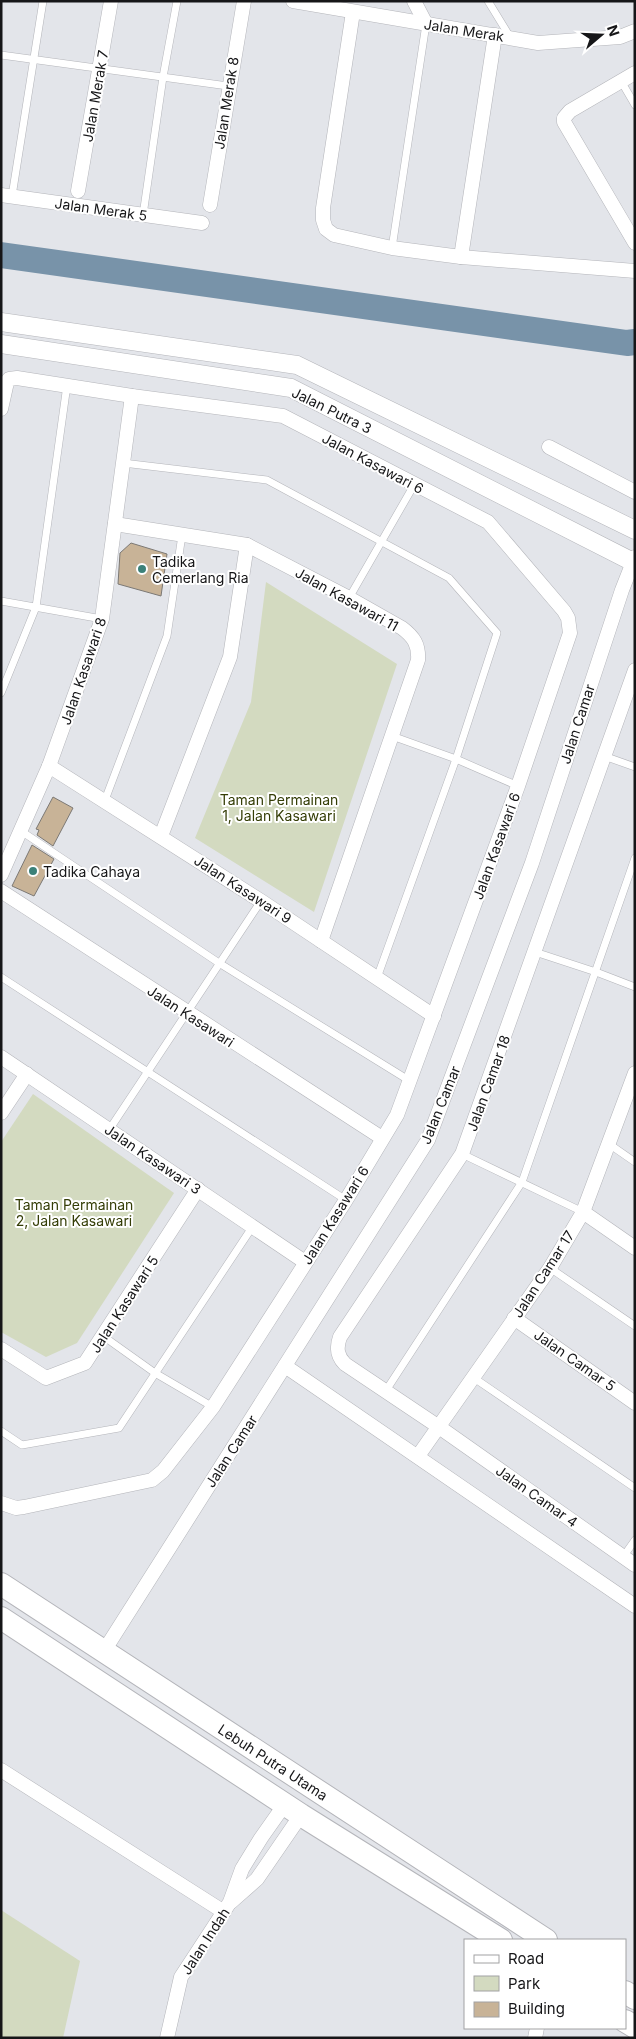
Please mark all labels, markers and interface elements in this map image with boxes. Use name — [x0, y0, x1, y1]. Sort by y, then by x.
north arrow — [576, 10, 626, 60]
street label: Jalan Merak — [423, 15, 506, 45]
text: N — [604, 23, 624, 38]
street label: Jalan Merak 7 — [79, 49, 111, 143]
street label: Jalan Merak 8 — [210, 55, 242, 151]
street label: Jalan Merak 5 — [54, 194, 148, 224]
street label: Jalan Putra 3 — [289, 383, 375, 437]
street label: Jalan Kasawari 6 — [319, 429, 427, 497]
place label: Tadika Cemerlang Ria — [152, 553, 249, 586]
marker: Tadika Cemerlang Ria — [136, 563, 148, 575]
street label: Jalan Kasawari 11 — [292, 564, 402, 634]
street label: Jalan Kasawari 8 — [57, 615, 109, 727]
street label: Jalan Camar — [556, 682, 598, 766]
street label: Jalan Kasawari 6 — [469, 790, 523, 902]
park label: Taman Permainan 1, Jalan Kasawari — [220, 791, 338, 824]
street label: Jalan Kasawari 9 — [191, 851, 295, 927]
place label: Tadika Cahaya — [43, 863, 140, 880]
marker: Tadika Cahaya — [27, 865, 39, 877]
street label: Jalan Kasawari — [144, 982, 238, 1050]
street label: Jalan Camar 18 — [463, 1033, 513, 1133]
street label: Jalan Camar — [417, 1063, 463, 1147]
street label: Jalan Kasawari 3 — [102, 1120, 204, 1198]
street label: Jalan Kasawari 6 — [298, 1163, 372, 1267]
park label: Taman Permainan 2, Jalan Kasawari — [15, 1196, 133, 1229]
street label: Jalan Camar 17 — [509, 1227, 577, 1321]
street label: Jalan Kasawari 5 — [86, 1252, 162, 1356]
street label: Jalan Camar 5 — [531, 1326, 619, 1394]
street label: Jalan Camar — [201, 1412, 261, 1490]
street label: Jalan Camar 4 — [493, 1462, 581, 1530]
street label: Lebuh Putra Utama — [215, 1720, 331, 1804]
street label: Jalan Indah — [177, 1904, 233, 1978]
legend — [464, 1939, 626, 2029]
text: Road — [508, 1949, 544, 1968]
text: Park — [508, 1974, 541, 1993]
text: Building — [508, 1999, 565, 2018]

